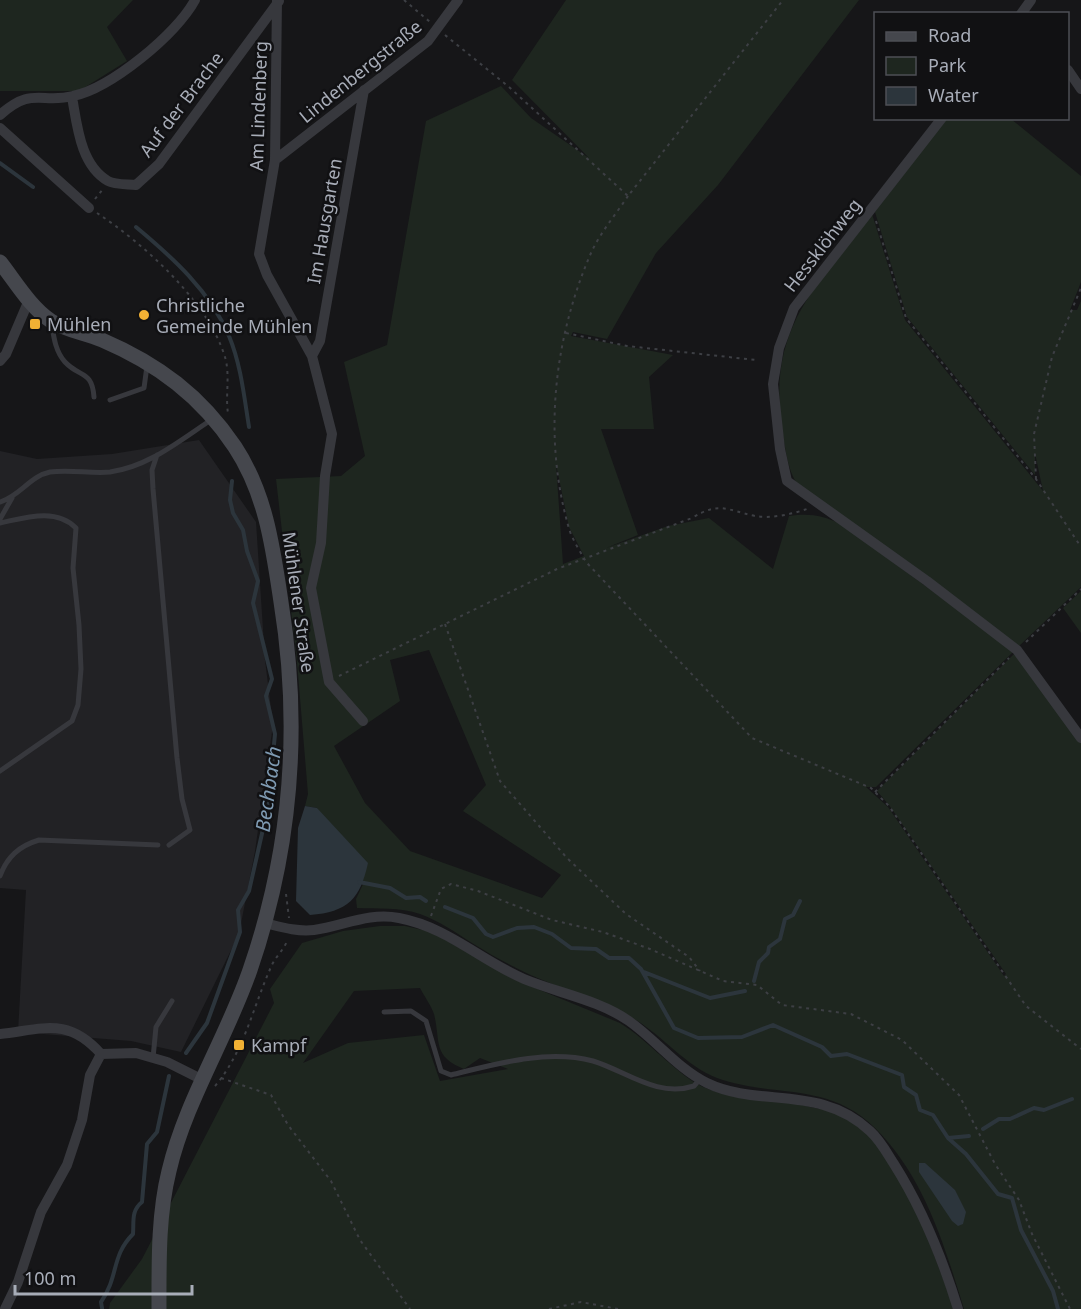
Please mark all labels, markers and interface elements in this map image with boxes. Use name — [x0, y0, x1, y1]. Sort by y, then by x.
legend — [874, 12, 1069, 120]
street label: Lindenbergstraße — [294, 14, 426, 128]
text: Road — [928, 23, 971, 47]
street label: Am Lindenberg — [244, 41, 272, 171]
street label: Auf der Brache — [134, 47, 228, 161]
text: Park — [928, 53, 966, 77]
text: Water — [928, 83, 979, 107]
street label: Im Hausgarten — [301, 156, 347, 286]
street label: Hessklöhweg — [778, 193, 866, 297]
place label: Christliche Gemeinde Mühlen — [156, 293, 312, 338]
marker: Christliche Gemeinde Mühlen — [137, 308, 151, 322]
place label: Mühlen — [47, 312, 112, 336]
marker: Mühlen — [28, 317, 42, 331]
street label: Mühlener Straße — [277, 530, 321, 674]
water label: Bechbach — [249, 744, 287, 834]
place label: Kampf — [251, 1033, 307, 1057]
marker: Kampf — [232, 1038, 246, 1052]
scale bar — [15, 1258, 192, 1296]
text: 100 m — [24, 1266, 76, 1290]

